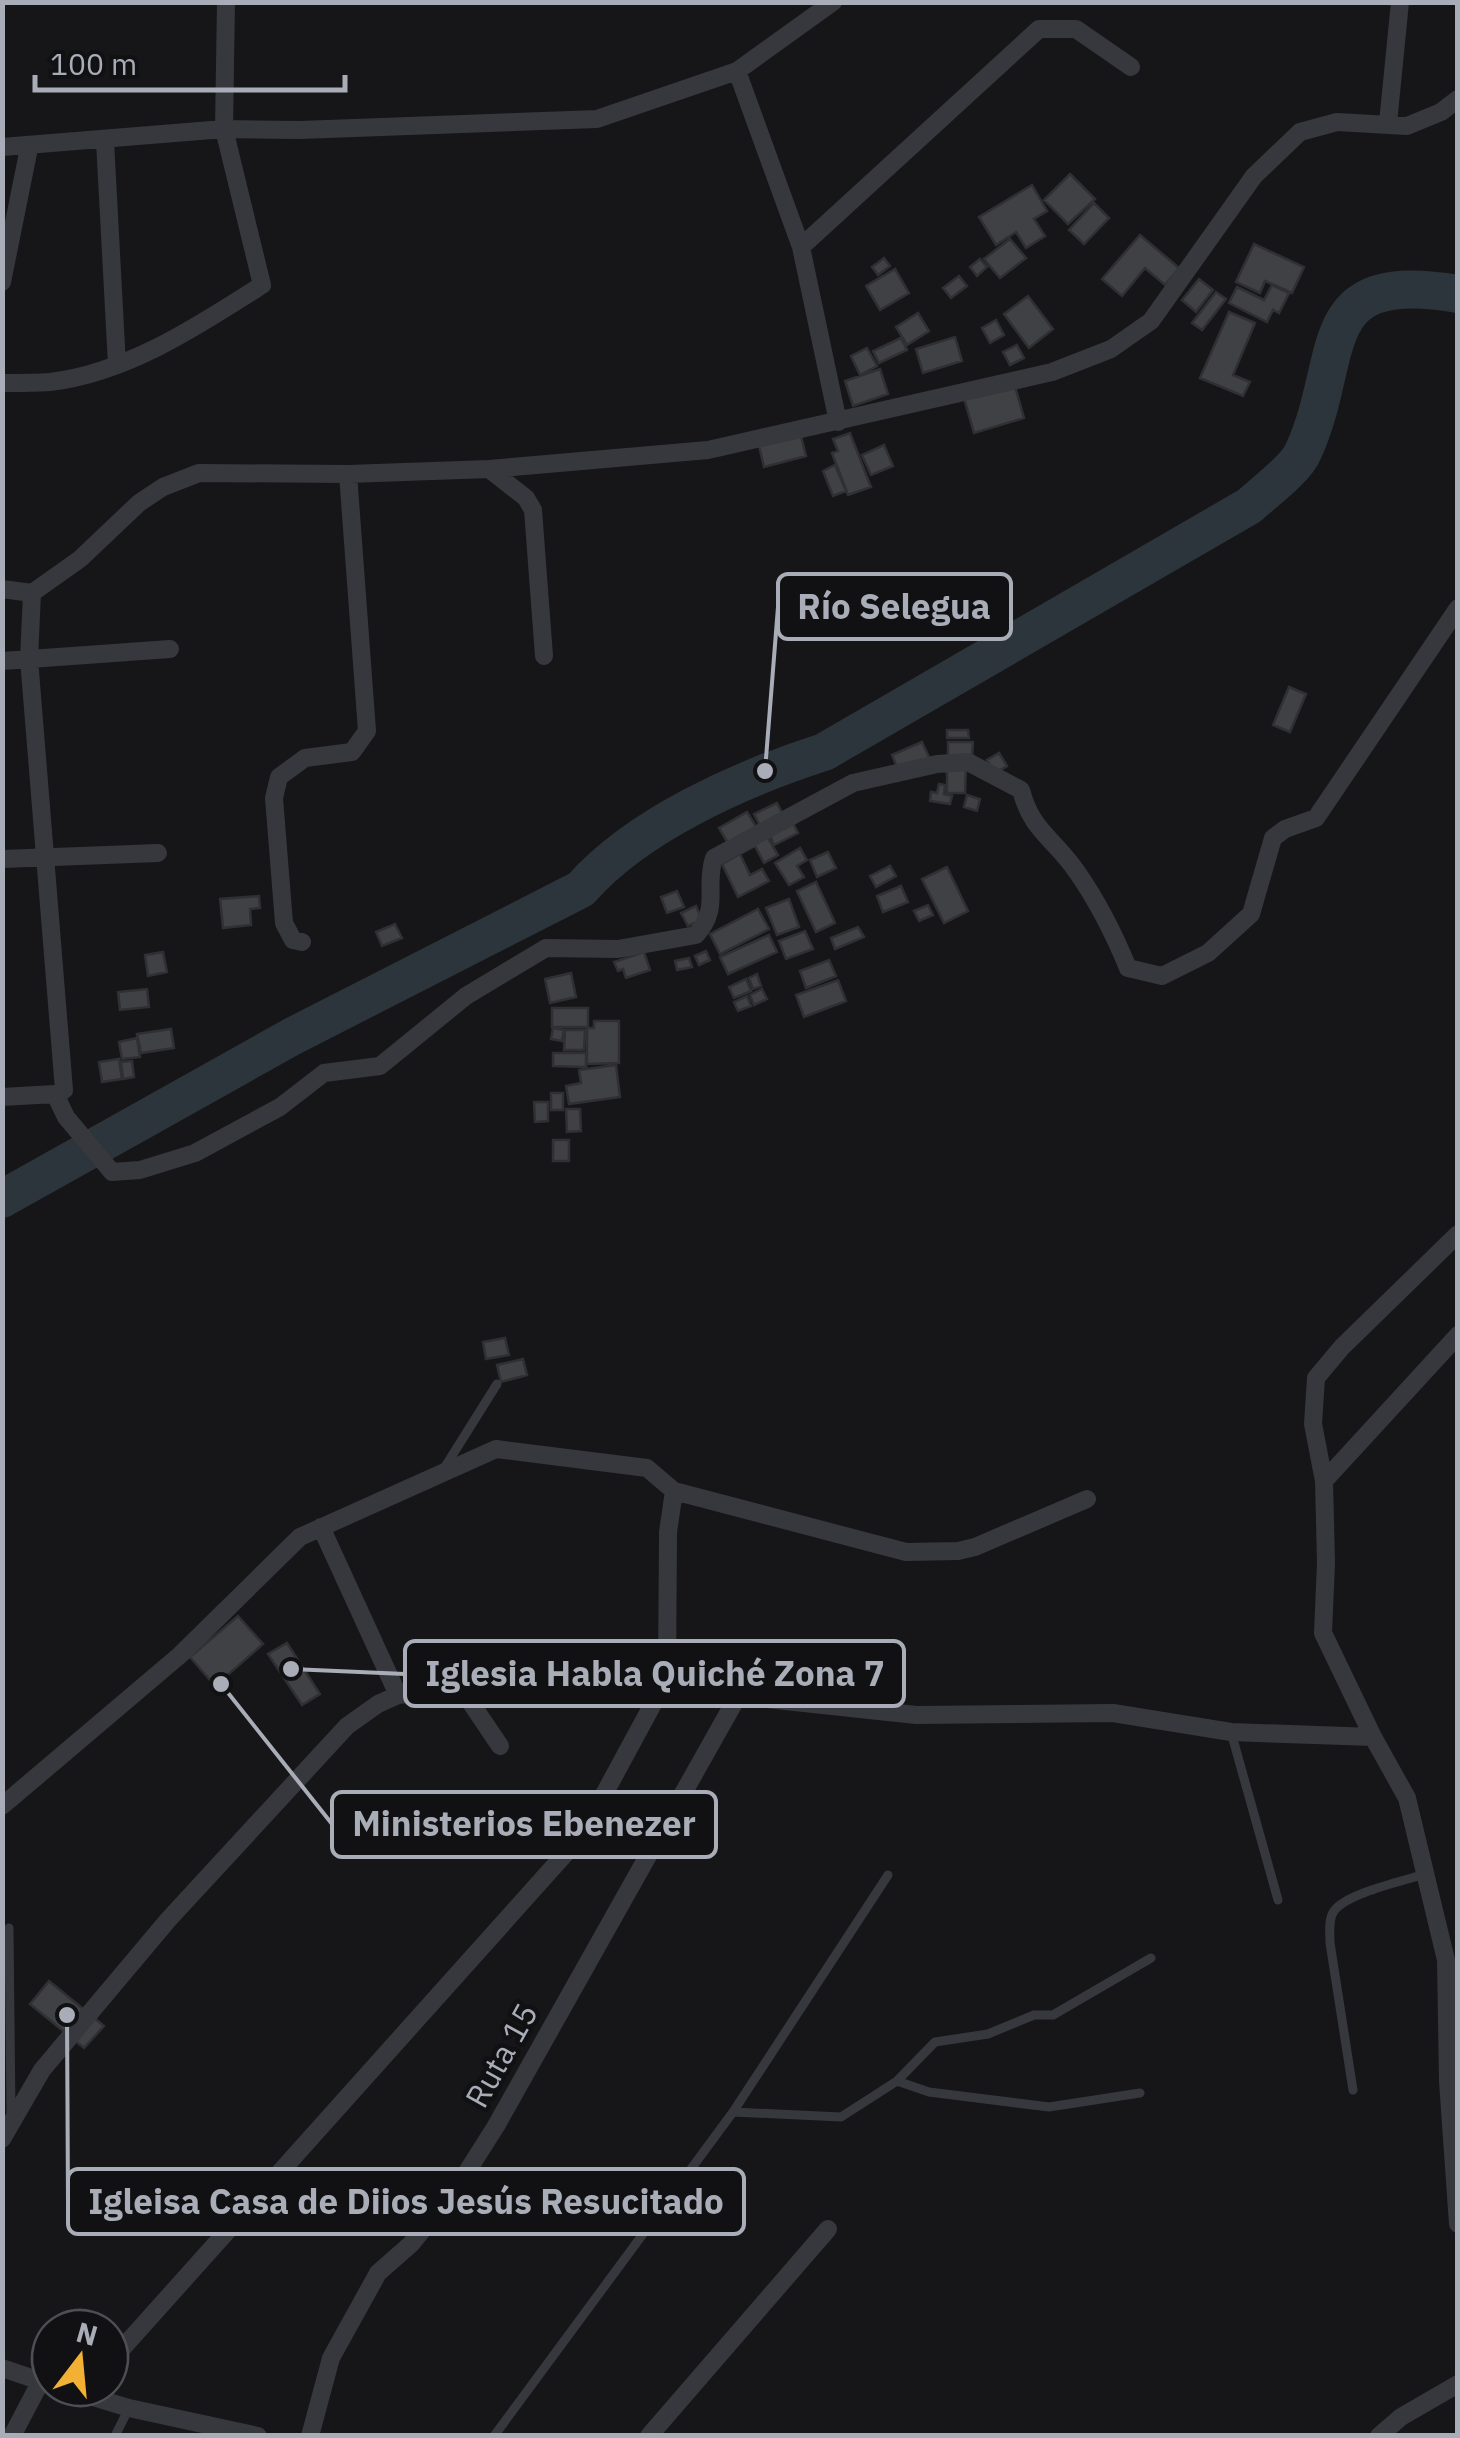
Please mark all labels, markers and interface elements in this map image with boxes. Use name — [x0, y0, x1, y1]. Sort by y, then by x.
scale bar — [35, 30, 345, 92]
text: 100 m — [50, 44, 137, 83]
callout: Río Selegua — [778, 574, 1011, 639]
text: Río Selegua — [797, 583, 991, 629]
callout: Iglesia Habla Quiché Zona 7 — [405, 1641, 904, 1706]
text: Iglesia Habla Quiché Zona 7 — [425, 1650, 885, 1696]
callout: Ministerios Ebenezer — [332, 1792, 716, 1857]
text: Ministerios Ebenezer — [352, 1800, 696, 1846]
street label: Ruta 15 — [455, 1995, 547, 2115]
callout: Igleisa Casa de Diios Jesús Resucitado — [68, 2169, 744, 2234]
text: Igleisa Casa de Diios Jesús Resucitado — [88, 2178, 724, 2224]
north arrow — [30, 2308, 130, 2408]
text: N — [72, 2313, 102, 2354]

